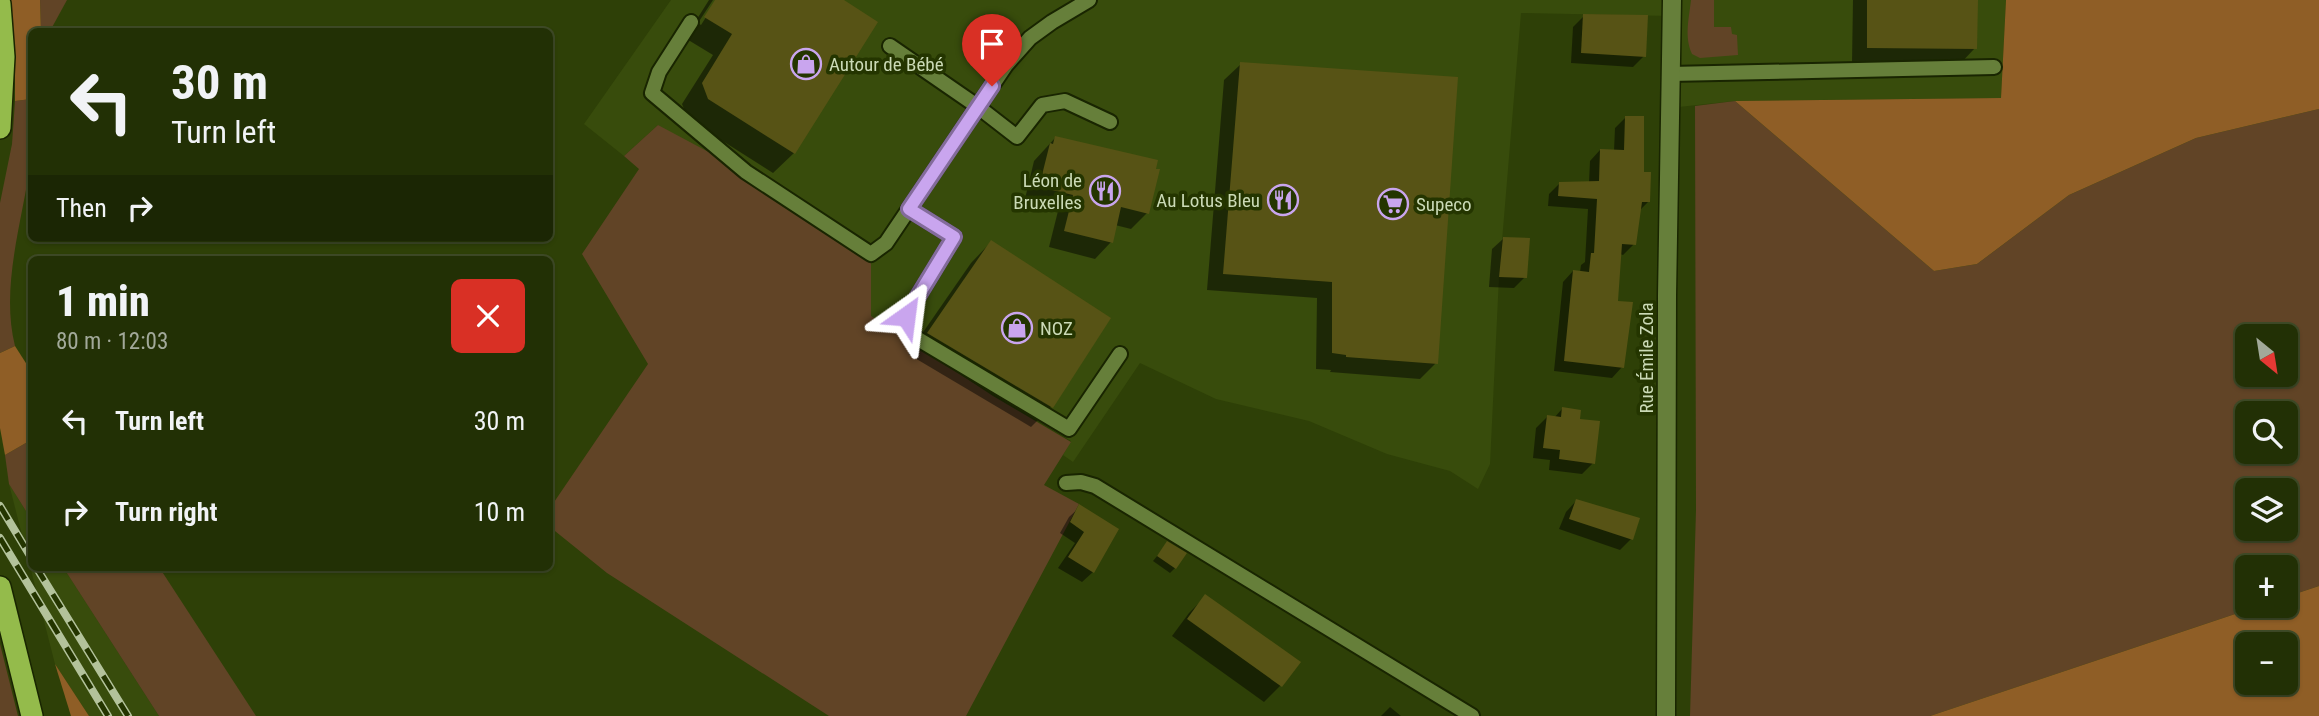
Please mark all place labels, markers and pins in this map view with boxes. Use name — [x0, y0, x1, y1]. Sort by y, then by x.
pin — [962, 14, 1022, 86]
shop icon: Autour de Bébé — [789, 47, 823, 81]
place label: Autour de Bébé — [829, 53, 944, 76]
place label: Léon de Bruxelles — [1013, 169, 1082, 214]
restaurant icon: Léon de Bruxelles — [1088, 174, 1122, 208]
restaurant icon: Au Lotus Bleu — [1266, 183, 1300, 217]
supermarket icon: Supeco — [1376, 187, 1410, 221]
place label: Au Lotus Bleu — [1156, 189, 1260, 212]
place label: Supeco — [1416, 193, 1472, 216]
shop icon: NOZ — [1000, 311, 1034, 345]
place label: NOZ — [1040, 317, 1073, 340]

